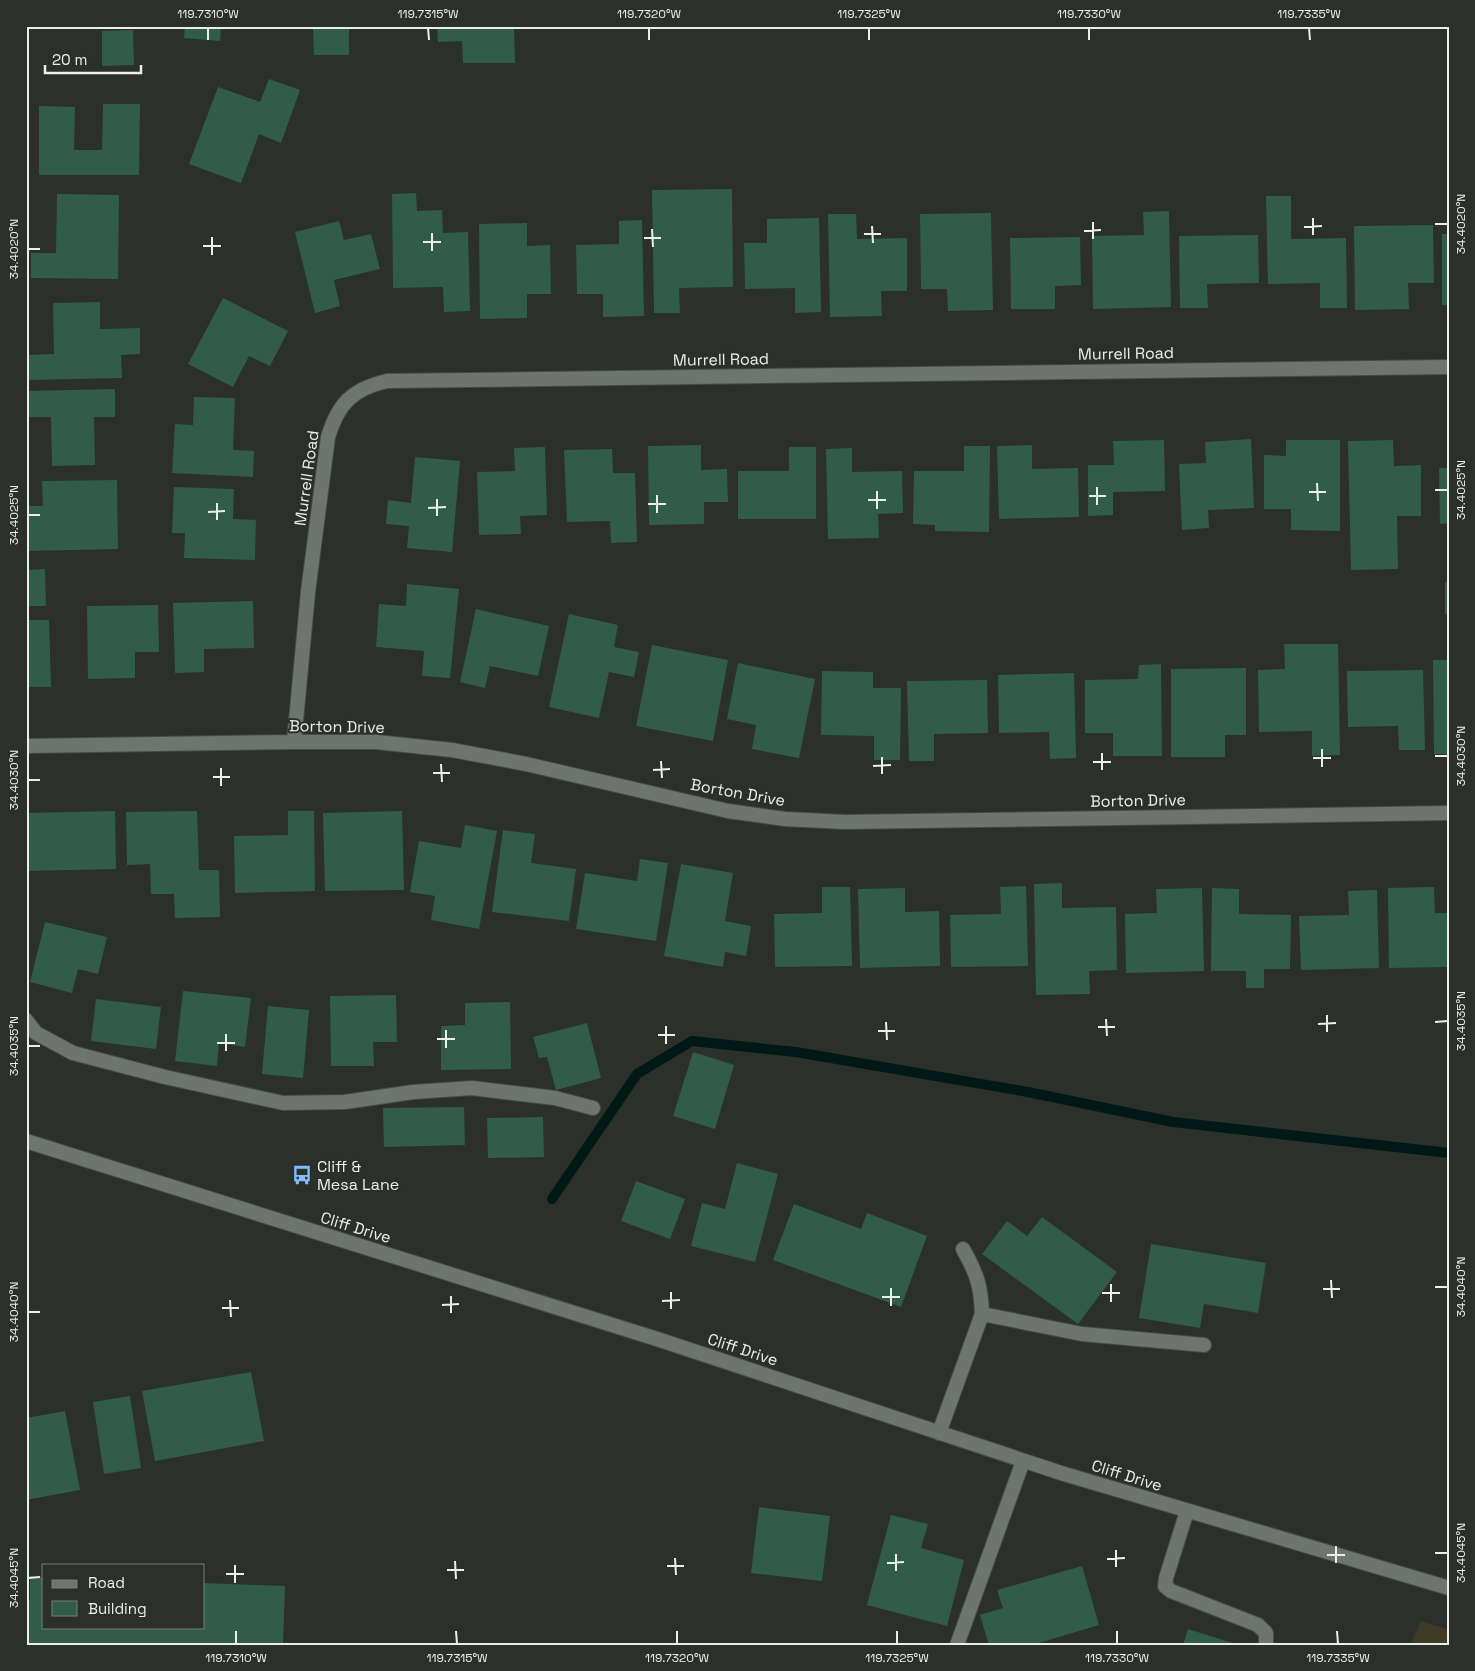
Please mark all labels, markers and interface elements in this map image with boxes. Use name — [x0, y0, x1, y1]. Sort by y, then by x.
text: 119.7310°W — [177, 6, 239, 22]
text: 119.7315°W — [397, 6, 459, 22]
text: 119.7320°W — [617, 6, 681, 22]
text: 119.7325°W — [837, 6, 901, 22]
text: 119.7330°W — [1057, 6, 1121, 22]
text: 119.7335°W — [1277, 6, 1341, 22]
scale bar — [45, 42, 141, 74]
text: 20 m — [52, 50, 87, 69]
text: 34.4020°N — [1453, 194, 1469, 254]
text: 34.4020°N — [6, 219, 22, 279]
street label: Murrell Road — [1078, 342, 1174, 365]
street label: Murrell Road — [673, 348, 769, 371]
street label: Murrell Road — [289, 429, 324, 527]
text: 34.4025°N — [1453, 460, 1469, 520]
text: 34.4025°N — [6, 485, 22, 545]
street label: Borton Drive — [289, 715, 385, 738]
text: 34.4030°N — [1453, 726, 1469, 786]
text: 34.4030°N — [6, 750, 22, 810]
street label: Borton Drive — [689, 774, 787, 811]
street label: Borton Drive — [1090, 789, 1186, 812]
text: 34.4035°N — [1453, 991, 1469, 1051]
text: 34.4035°N — [6, 1016, 22, 1076]
place label: Cliff & Mesa Lane — [317, 1156, 399, 1195]
bus stop icon: Cliff & Mesa Lane — [291, 1164, 313, 1186]
street label: Cliff Drive — [318, 1207, 394, 1248]
text: 34.4040°N — [1453, 1257, 1469, 1317]
text: 34.4040°N — [6, 1282, 22, 1342]
street label: Cliff Drive — [705, 1328, 781, 1371]
street label: Cliff Drive — [1089, 1455, 1165, 1496]
text: 34.4045°N — [1453, 1523, 1469, 1583]
text: 34.4045°N — [6, 1548, 22, 1608]
legend — [42, 1564, 205, 1628]
text: Road — [88, 1573, 125, 1592]
text: Building — [88, 1599, 147, 1618]
text: 119.7310°W — [205, 1650, 267, 1666]
text: 119.7315°W — [426, 1650, 488, 1666]
text: 119.7320°W — [645, 1650, 709, 1666]
text: 119.7325°W — [865, 1650, 929, 1666]
text: 119.7330°W — [1085, 1650, 1149, 1666]
text: 119.7335°W — [1306, 1650, 1370, 1666]

